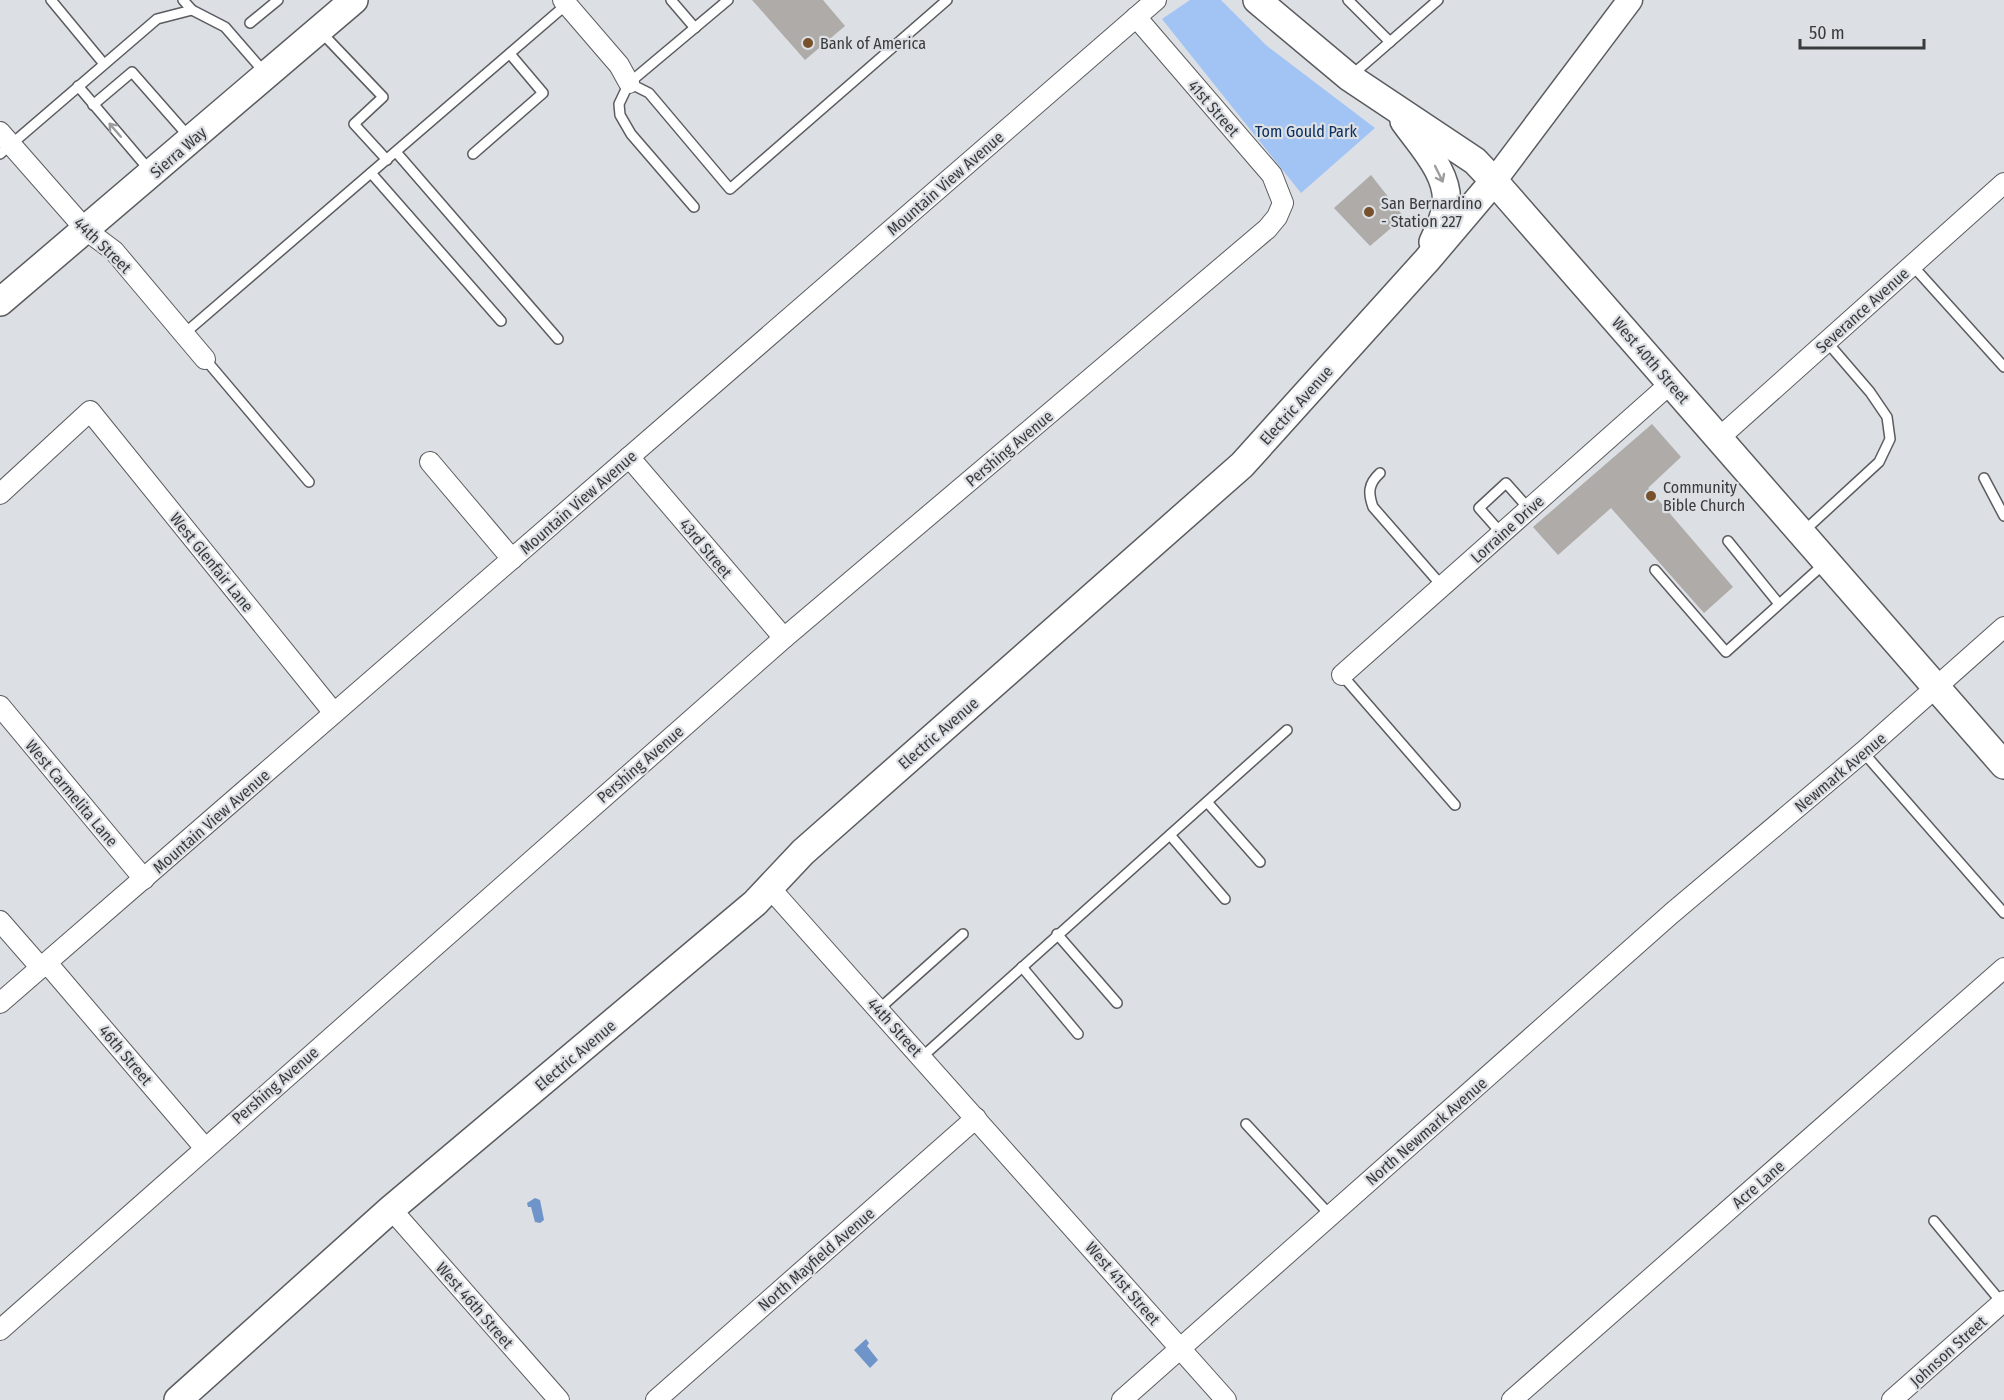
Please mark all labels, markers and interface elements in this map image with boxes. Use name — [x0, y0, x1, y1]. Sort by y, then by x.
scale bar — [1800, 12, 1924, 50]
text: 50 m — [1809, 22, 1845, 44]
place label: Bank of America — [820, 34, 926, 53]
marker: Bank of America — [801, 36, 815, 50]
street label: 41st Street — [1184, 76, 1244, 141]
street label: Sierra Way — [146, 122, 211, 182]
park label: Tom Gould Park — [1255, 122, 1357, 141]
one-way arrow — [108, 123, 122, 138]
street label: Mountain View Avenue — [883, 128, 1008, 239]
one-way arrow — [1434, 165, 1446, 183]
place label: San Bernardino - Station 227 — [1381, 194, 1482, 231]
marker: San Bernardino - Station 227 — [1362, 205, 1376, 219]
street label: 44th Street — [70, 213, 136, 278]
street label: Severance Avenue — [1812, 264, 1913, 357]
street label: West 40th Street — [1608, 313, 1694, 408]
street label: Electric Avenue — [1256, 362, 1337, 449]
street label: Pershing Avenue — [962, 406, 1057, 490]
street label: Mountain View Avenue — [516, 447, 641, 558]
place label: Community Bible Church — [1663, 478, 1745, 515]
marker: Community Bible Church — [1644, 489, 1658, 503]
street label: Lorraine Drive — [1467, 492, 1548, 567]
street label: West Glenfair Lane — [166, 509, 257, 616]
street label: 43rd Street — [675, 515, 736, 582]
street label: Electric Avenue — [894, 693, 982, 773]
street label: Pershing Avenue — [593, 722, 687, 807]
street label: Newmark Avenue — [1791, 729, 1890, 816]
street label: West Carmelita Lane — [22, 736, 122, 851]
street label: Mountain View Avenue — [149, 766, 274, 877]
street label: 44th Street — [863, 994, 926, 1061]
street label: Electric Avenue — [531, 1016, 620, 1095]
street label: 46th Street — [95, 1021, 157, 1090]
street label: Pershing Avenue — [228, 1043, 322, 1128]
street label: North Newmark Avenue — [1362, 1074, 1491, 1189]
street label: Acre Lane — [1728, 1156, 1788, 1212]
street label: North Mayfield Avenue — [754, 1204, 879, 1315]
street label: West 41st Street — [1081, 1238, 1164, 1329]
street label: West 46th Street — [432, 1258, 518, 1353]
street label: Johnson Street — [1906, 1312, 1991, 1391]

